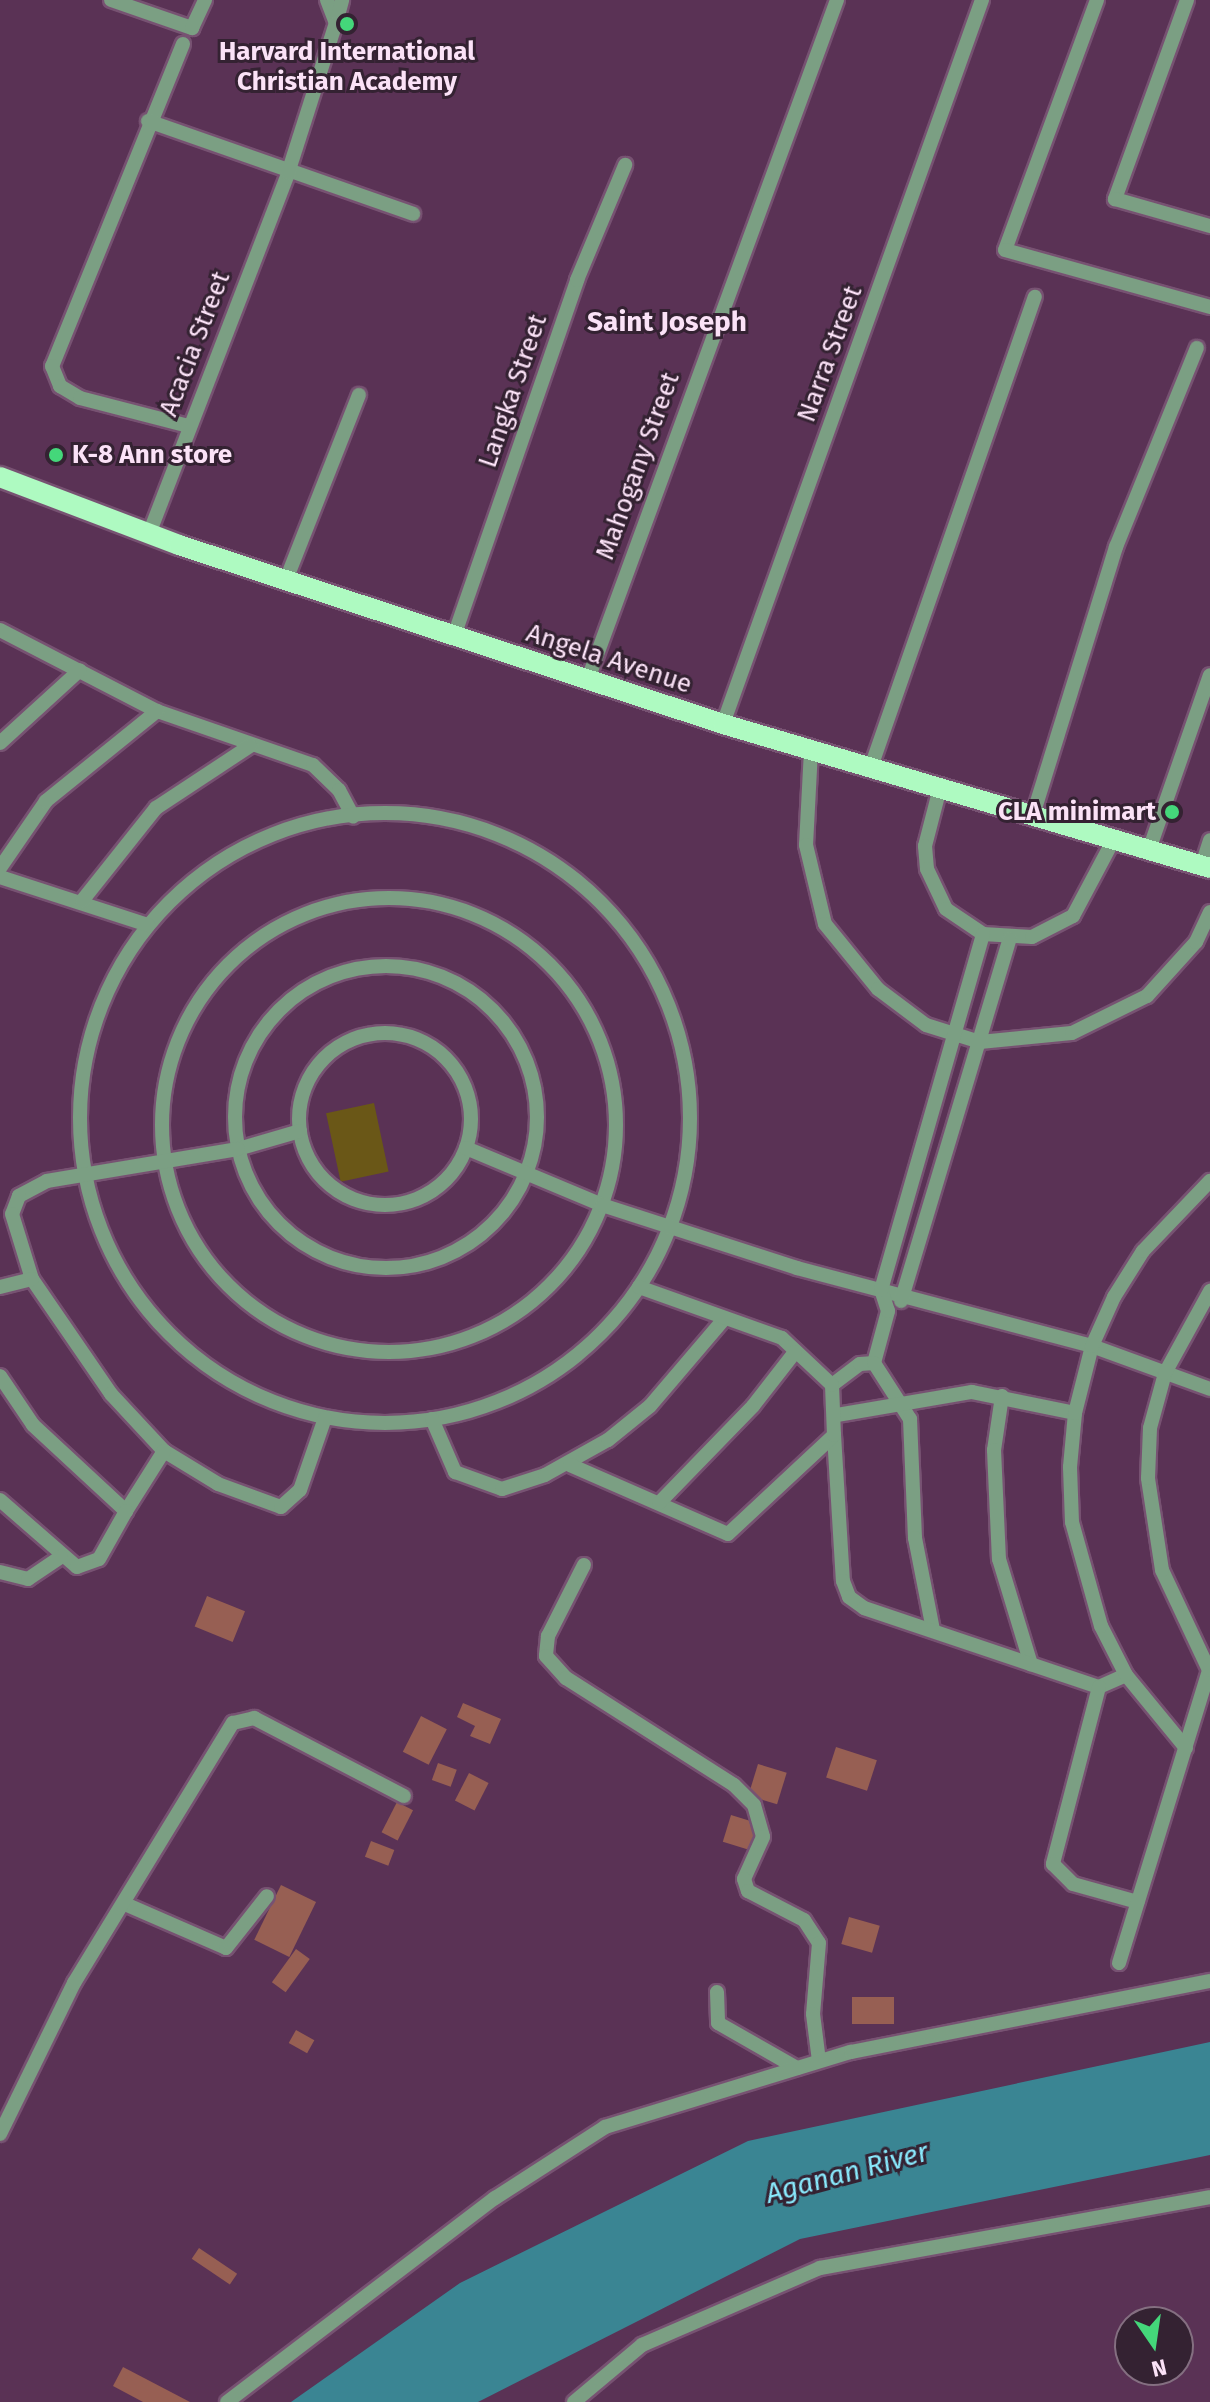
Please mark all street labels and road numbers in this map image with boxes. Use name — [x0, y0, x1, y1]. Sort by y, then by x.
street label: Acacia Street — [153, 267, 237, 421]
street label: Narra Street — [791, 282, 869, 426]
street label: Langka Street — [472, 310, 554, 472]
street label: Mahogany Street — [590, 368, 686, 564]
street label: Angela Avenue — [522, 618, 696, 700]

